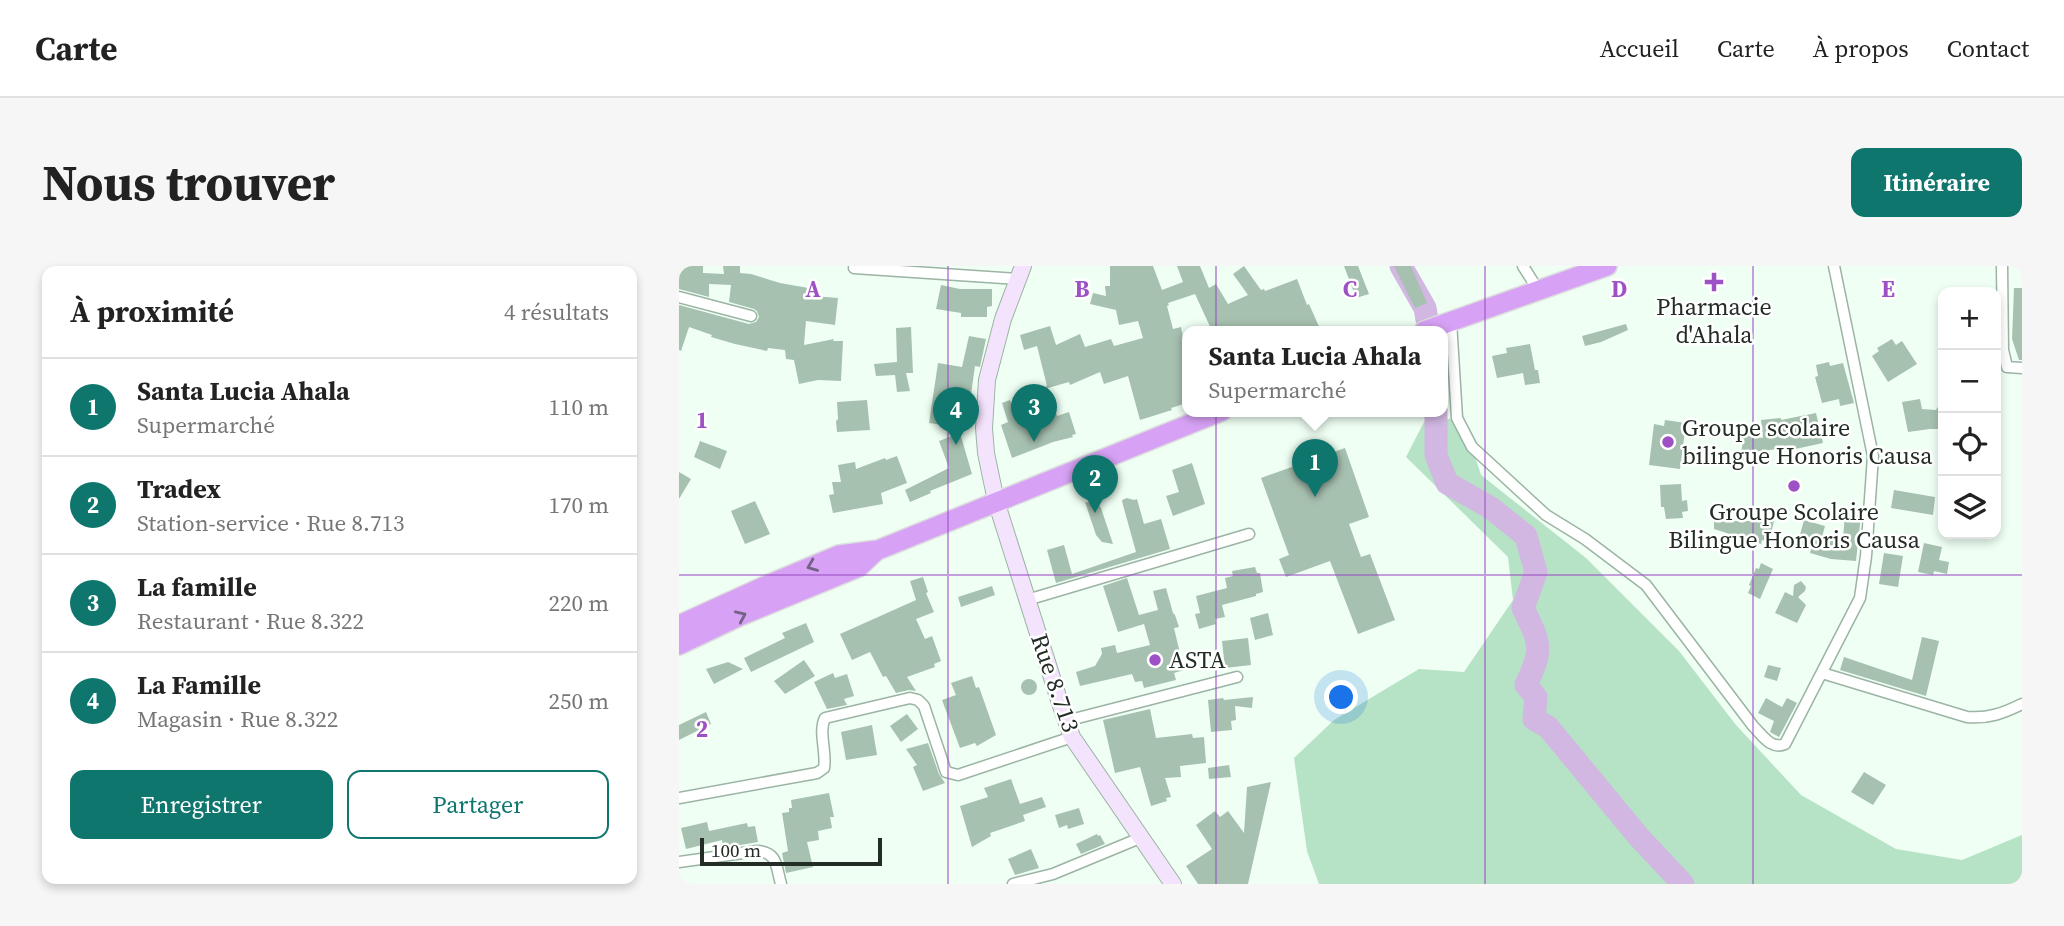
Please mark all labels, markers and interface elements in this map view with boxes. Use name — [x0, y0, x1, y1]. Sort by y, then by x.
text: Carte — [35, 26, 117, 71]
text: Accueil — [1600, 32, 1679, 65]
text: Carte — [1717, 32, 1775, 65]
text: À propos — [1813, 32, 1909, 65]
text: Contact — [1947, 32, 2029, 65]
button: Itinéraire — [1851, 148, 2022, 217]
text: Nous trouver — [42, 149, 335, 216]
text: A — [805, 273, 821, 305]
text: B — [1075, 273, 1090, 305]
text: C — [1343, 273, 1357, 305]
text: D — [1611, 273, 1627, 305]
text: E — [1881, 273, 1895, 305]
marker: Pharmacie d'Ahala — [1706, 274, 1722, 290]
map controls — [1938, 287, 2001, 539]
button: + — [1938, 287, 2001, 350]
place label: Pharmacie d'Ahala — [1656, 290, 1772, 351]
text: À proximité — [70, 291, 234, 332]
text: 4 résultats — [504, 296, 609, 328]
popup — [1182, 326, 1448, 417]
text: Santa Lucia Ahala — [1209, 338, 1421, 374]
button: − — [1938, 350, 2001, 413]
text: Santa Lucia Ahala — [137, 373, 350, 409]
text: Supermarché — [1209, 374, 1346, 406]
pin: 3 — [1011, 384, 1057, 442]
pin: 4 — [933, 387, 979, 445]
text: 1 — [87, 391, 99, 423]
text: 110 m — [548, 391, 609, 423]
text: 1 — [696, 404, 708, 436]
text: Supermarché — [137, 409, 275, 441]
place label: Groupe scolaire bilingue Honoris Causa — [1682, 411, 1933, 472]
button: locate — [1938, 413, 2001, 476]
marker: Groupe scolaire bilingue Honoris Causa — [1660, 434, 1676, 450]
pin: 1 — [1292, 439, 1338, 497]
pin: 2 — [1072, 455, 1118, 513]
text: Tradex — [137, 471, 221, 507]
button: layers — [1938, 476, 2001, 539]
marker: Groupe Scolaire Bilingue Honoris Causa — [1786, 478, 1802, 494]
text: 2 — [87, 489, 99, 521]
text: 170 m — [548, 489, 609, 521]
place label: Groupe Scolaire Bilingue Honoris Causa — [1668, 495, 1921, 556]
text: Station-service · Rue 8.713 — [137, 507, 404, 539]
one-way arrow — [807, 558, 819, 572]
text: La famille — [137, 569, 257, 605]
text: 3 — [87, 587, 99, 619]
text: 220 m — [548, 587, 609, 619]
text: Restaurant · Rue 8.322 — [137, 605, 364, 637]
one-way arrow — [734, 610, 746, 624]
street label: Rue 8.713 — [1023, 629, 1088, 737]
place label: ASTA — [1169, 643, 1226, 676]
marker: ASTA — [1147, 652, 1163, 668]
text: La Famille — [137, 667, 261, 703]
your location — [1324, 680, 1358, 714]
text: 4 — [87, 685, 99, 717]
text: 250 m — [548, 685, 609, 717]
text: Magasin · Rue 8.322 — [137, 703, 338, 735]
text: 2 — [696, 713, 708, 745]
button: Enregistrer — [70, 770, 333, 839]
button: Partager — [347, 770, 609, 839]
scale bar — [700, 835, 882, 867]
text: 100 m — [711, 837, 761, 863]

